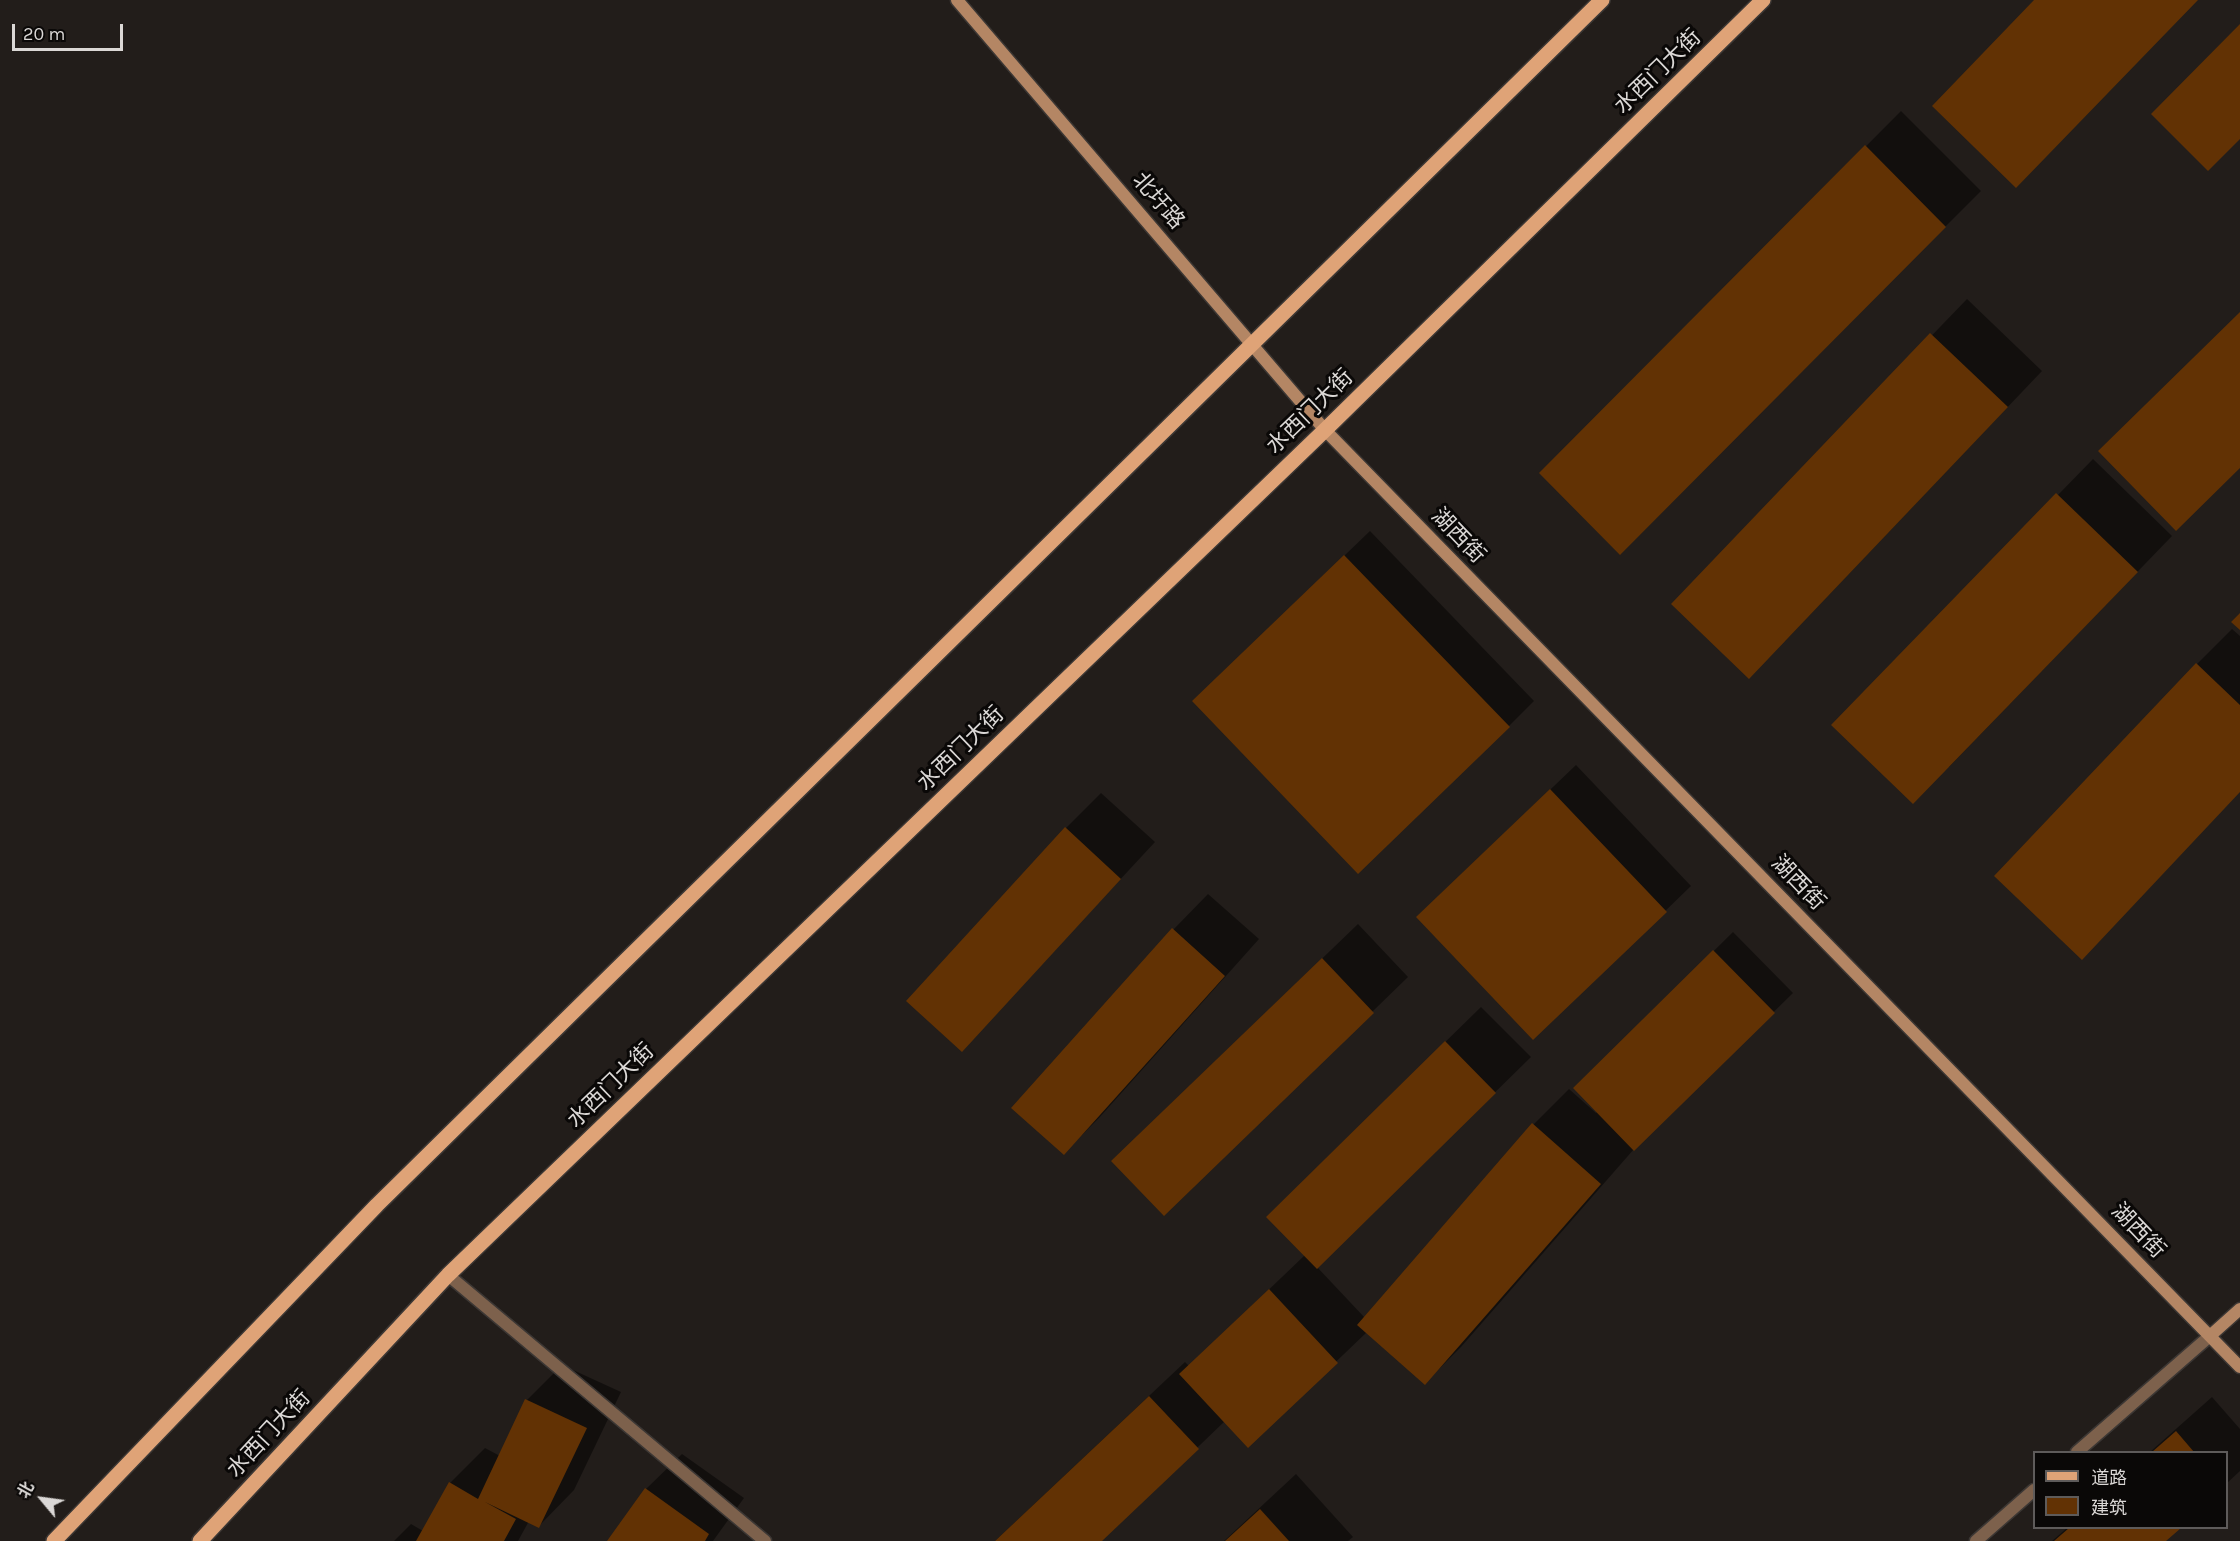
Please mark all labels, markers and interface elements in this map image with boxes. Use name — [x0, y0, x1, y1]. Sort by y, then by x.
scale bar — [15, 12, 126, 50]
text: 20 m — [23, 23, 65, 45]
street label: 水西门大街 — [1609, 24, 1707, 120]
street label: 北圩路 — [1126, 167, 1190, 235]
street label: 水西门大街 — [1261, 364, 1359, 460]
street label: 湖西街 — [1426, 503, 1490, 569]
street label: 水西门大街 — [912, 701, 1010, 797]
street label: 湖西街 — [1766, 850, 1830, 916]
street label: 水西门大街 — [562, 1038, 660, 1134]
street label: 湖西街 — [2106, 1198, 2170, 1264]
street label: 水西门大街 — [222, 1385, 316, 1483]
legend — [2033, 1451, 2228, 1529]
text: 道路 — [2091, 1467, 2127, 1489]
north arrow — [12, 1469, 72, 1529]
text: 北 — [14, 1478, 38, 1502]
text: 建筑 — [2091, 1497, 2127, 1519]

